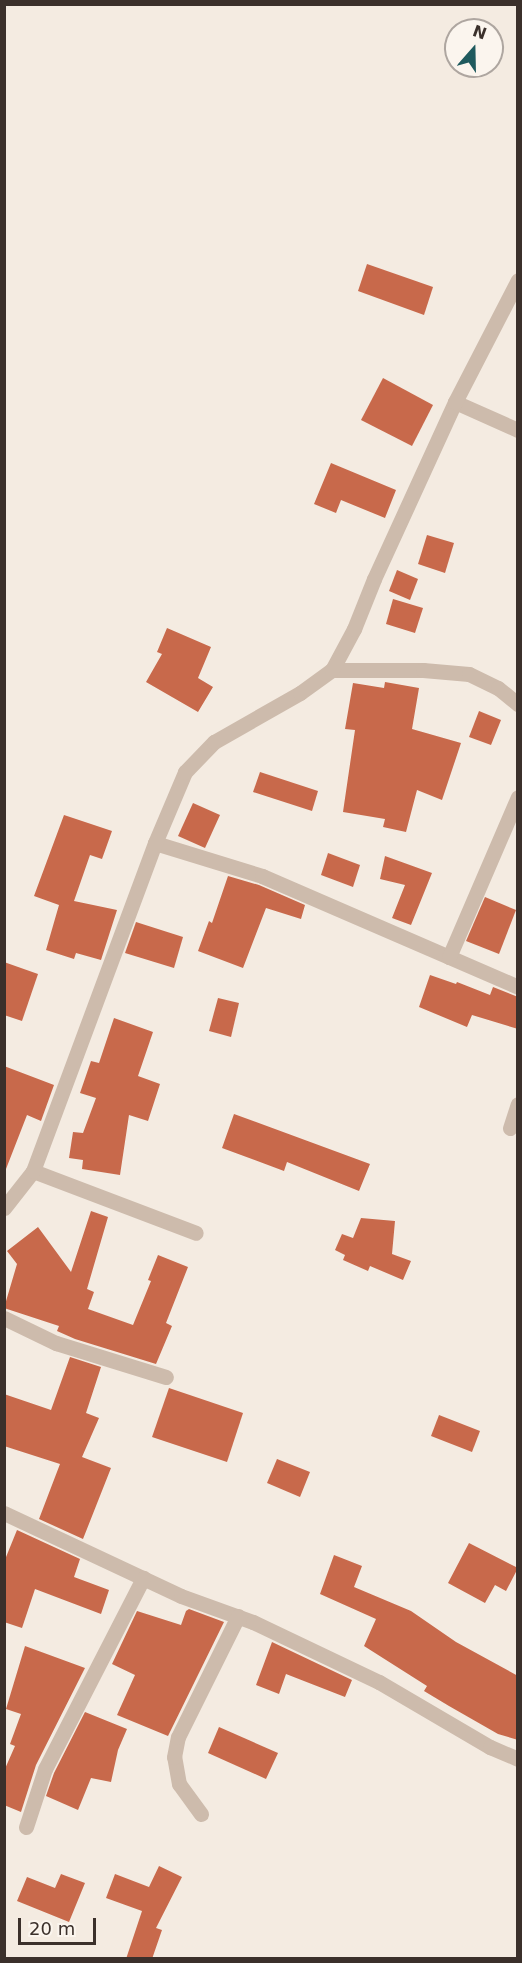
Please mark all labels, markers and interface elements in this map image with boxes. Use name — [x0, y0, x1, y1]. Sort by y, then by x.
north arrow — [444, 18, 504, 78]
text: N — [470, 21, 489, 44]
scale bar — [21, 1906, 99, 1944]
text: 20 m — [29, 1918, 75, 1939]

